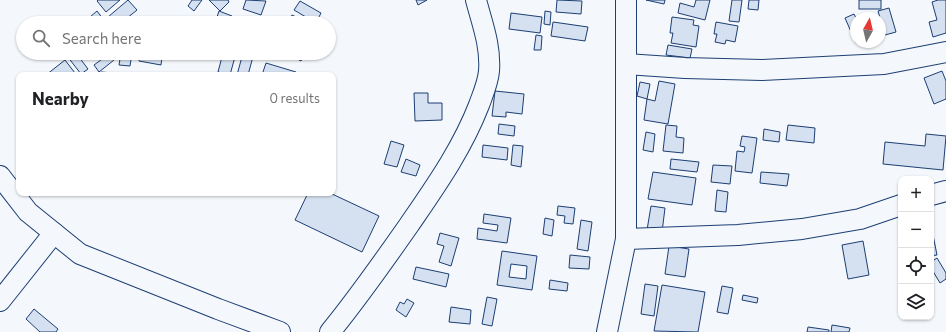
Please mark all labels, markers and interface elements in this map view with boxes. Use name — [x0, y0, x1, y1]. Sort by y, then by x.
north arrow — [850, 12, 886, 48]
search box — [16, 16, 336, 60]
icon: search — [30, 27, 52, 49]
text: Search here — [62, 29, 141, 47]
text: Nearby — [32, 88, 89, 109]
text: 0 results — [269, 90, 320, 106]
map controls — [898, 176, 934, 320]
button: + — [898, 176, 934, 212]
button: − — [898, 212, 934, 248]
button: locate — [898, 248, 934, 284]
button: layers — [898, 284, 934, 320]

